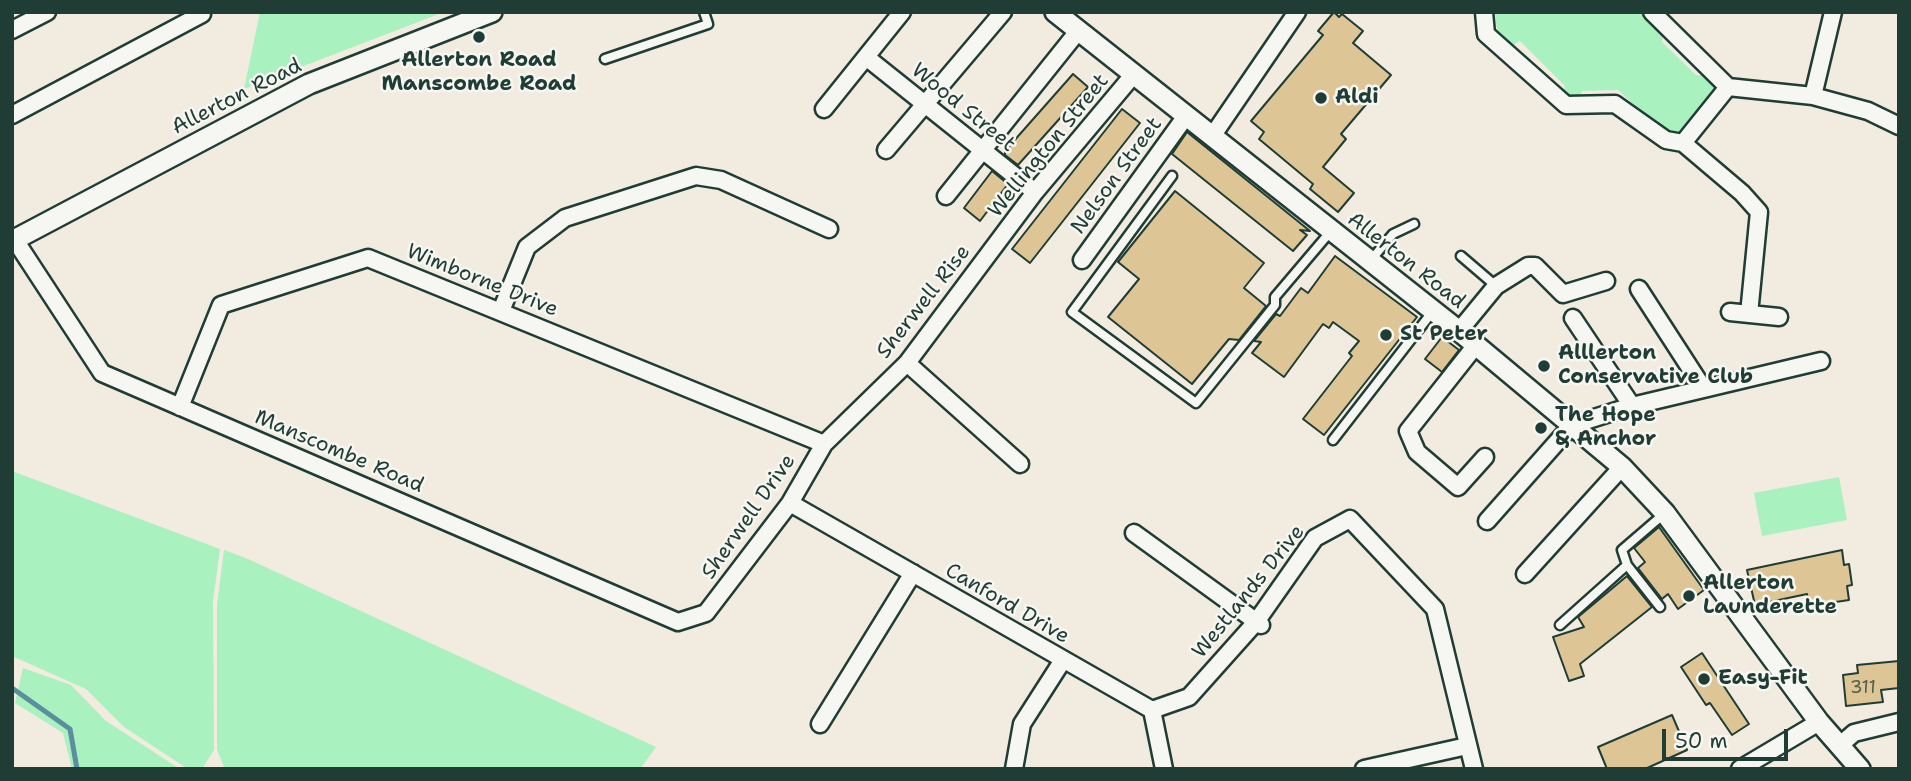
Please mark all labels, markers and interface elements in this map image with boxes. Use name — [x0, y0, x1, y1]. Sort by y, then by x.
marker: Allerton Road Manscombe Road — [471, 29, 487, 45]
place label: Allerton Road Manscombe Road — [381, 48, 577, 98]
street label: Allerton Road — [168, 53, 306, 141]
street label: Wood Street — [906, 58, 1020, 158]
street label: Wellington Street — [983, 69, 1115, 223]
place label: Aldi — [1335, 85, 1379, 111]
marker: Aldi — [1313, 90, 1329, 106]
street label: Nelson Street — [1066, 113, 1168, 239]
street label: Allerton Road — [1342, 207, 1470, 315]
street label: Wimborne Drive — [403, 239, 561, 323]
street label: Sherwell Rise — [872, 240, 976, 364]
place label: St Peter — [1400, 322, 1488, 348]
marker: St Peter — [1378, 327, 1394, 343]
place label: Alllerton Conservative Club — [1558, 341, 1753, 391]
marker: Alllerton Conservative Club — [1536, 358, 1552, 374]
place label: The Hope & Anchor — [1555, 403, 1656, 453]
street label: Manscombe Road — [251, 405, 427, 499]
marker: The Hope & Anchor — [1533, 420, 1549, 436]
street label: Sherwell Drive — [697, 450, 801, 584]
street label: Westlands Drive — [1188, 520, 1310, 664]
street label: Canford Drive — [941, 558, 1073, 650]
place label: Allerton Launderette — [1703, 571, 1837, 621]
marker: Allerton Launderette — [1681, 588, 1697, 604]
place label: Easy-Fit — [1718, 666, 1808, 692]
marker: Easy-Fit — [1696, 671, 1712, 687]
house number: 311 — [1850, 677, 1876, 699]
scale bar — [1666, 714, 1792, 758]
text: 50 m — [1675, 727, 1728, 755]

